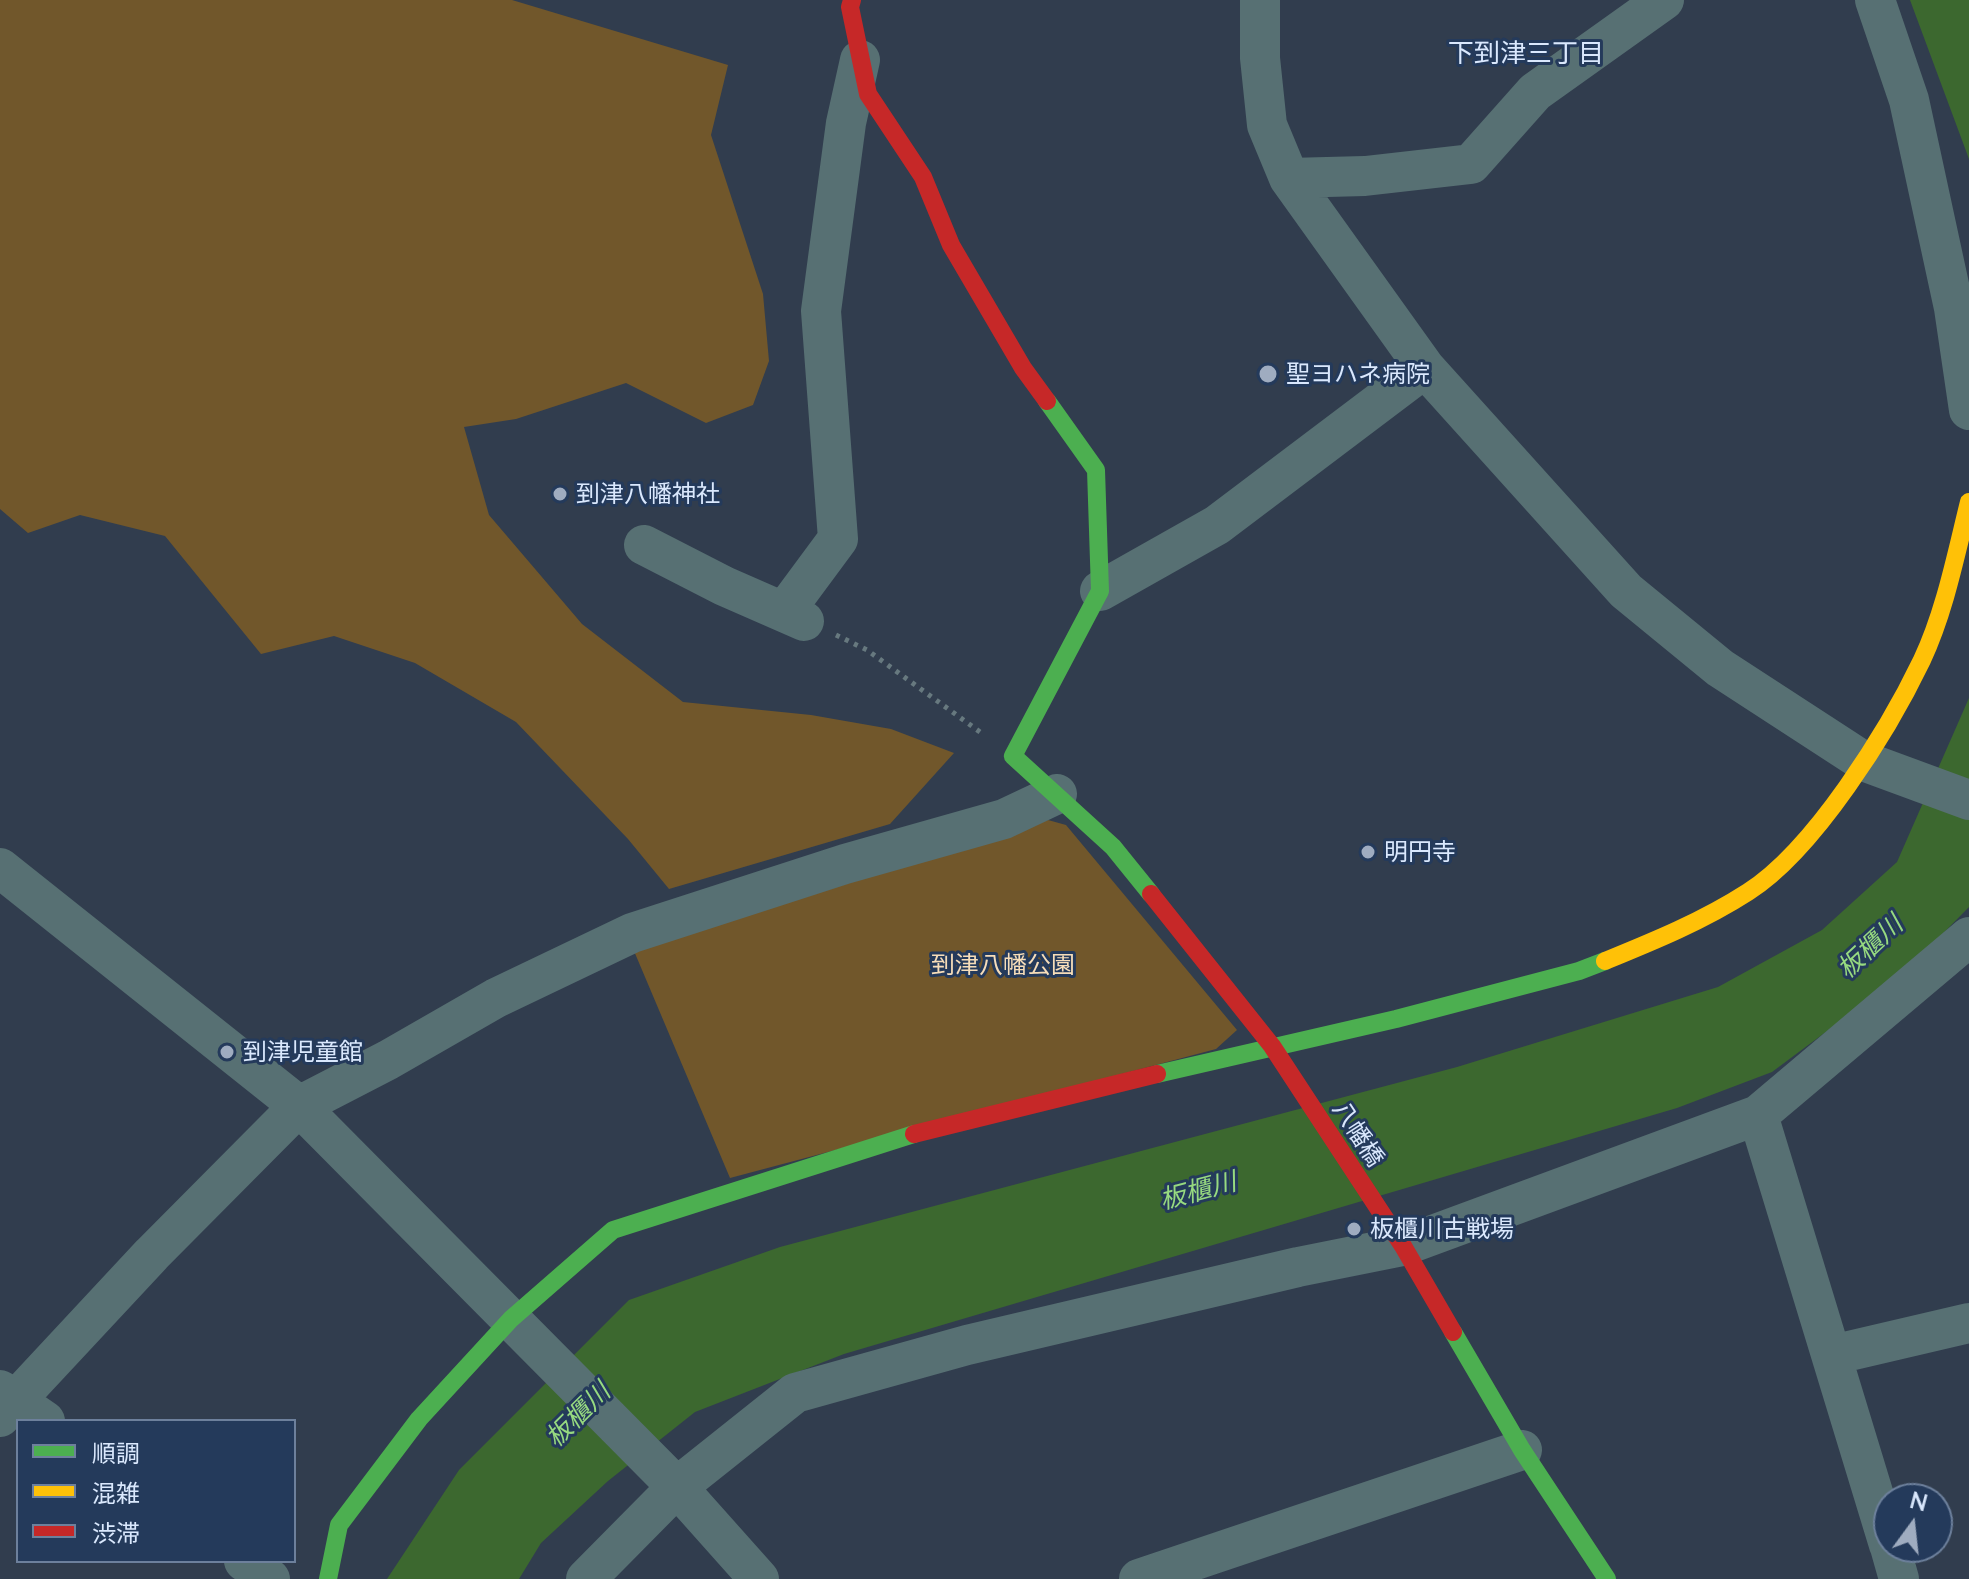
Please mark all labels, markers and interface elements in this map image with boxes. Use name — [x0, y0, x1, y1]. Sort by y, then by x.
district label: 下到津三丁目 — [1448, 38, 1604, 70]
place label: 聖ヨハネ病院 — [1286, 360, 1430, 388]
marker: 聖ヨハネ病院 — [1257, 363, 1279, 385]
place label: 到津八幡神社 — [576, 480, 720, 508]
marker: 到津八幡神社 — [551, 485, 569, 503]
place label: 明円寺 — [1384, 838, 1456, 866]
marker: 明円寺 — [1359, 843, 1377, 861]
water label: 板櫃川 — [1831, 909, 1909, 985]
park label: 到津八幡公園 — [931, 951, 1075, 979]
place label: 到津児童館 — [243, 1038, 363, 1066]
marker: 到津児童館 — [218, 1043, 236, 1061]
street label: 八幡橋 — [1326, 1096, 1390, 1172]
water label: 板櫃川 — [1156, 1166, 1240, 1216]
place label: 板櫃川古戦場 — [1370, 1215, 1514, 1243]
marker: 板櫃川古戦場 — [1345, 1220, 1363, 1238]
water label: 板櫃川 — [539, 1376, 617, 1454]
legend — [16, 1419, 296, 1563]
text: 順調 — [92, 1438, 140, 1467]
text: 混雑 — [92, 1478, 140, 1507]
north arrow — [1873, 1483, 1953, 1563]
text: N — [1907, 1486, 1930, 1516]
text: 渋滞 — [92, 1518, 140, 1547]

